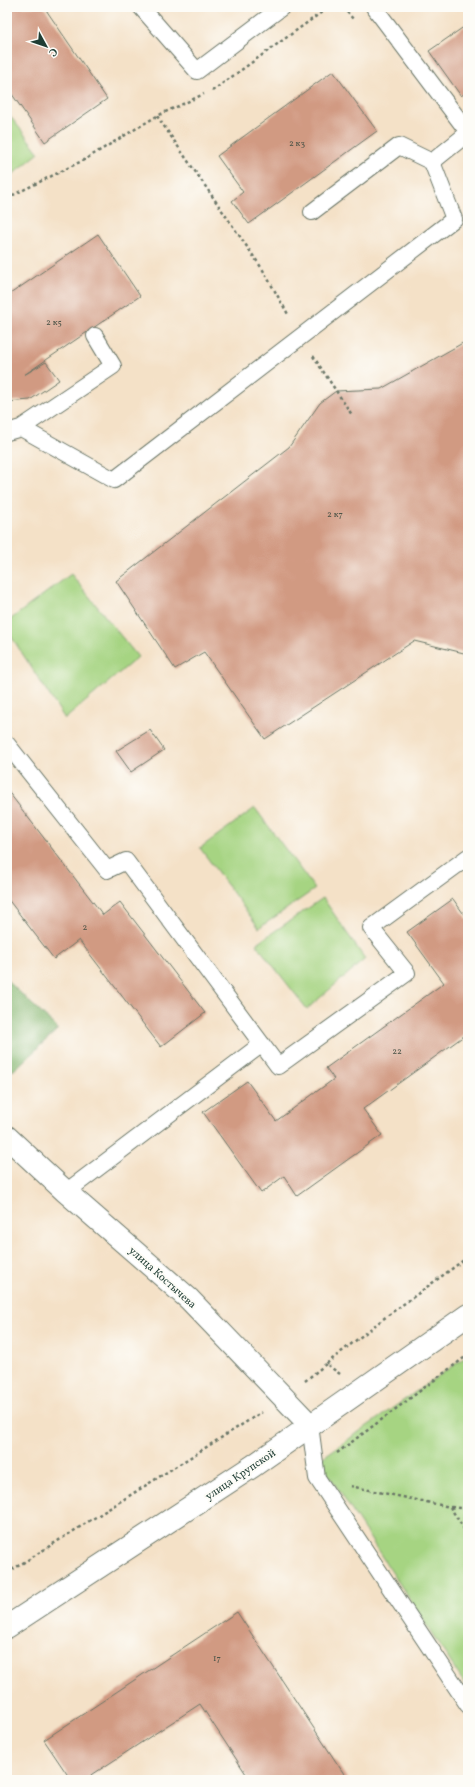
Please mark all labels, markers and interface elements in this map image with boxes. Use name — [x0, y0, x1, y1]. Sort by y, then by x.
north arrow — [26, 26, 66, 66]
text: С — [44, 44, 61, 59]
house number: 2 к3 — [289, 137, 305, 150]
house number: 2 к5 — [46, 316, 62, 329]
house number: 2 к7 — [327, 508, 343, 521]
house number: 2 — [83, 921, 88, 934]
house number: 22 — [392, 1045, 402, 1058]
street label: улица Костычева — [125, 1244, 199, 1313]
street label: улица Крупской — [203, 1446, 279, 1504]
house number: 17 — [213, 1652, 221, 1665]

